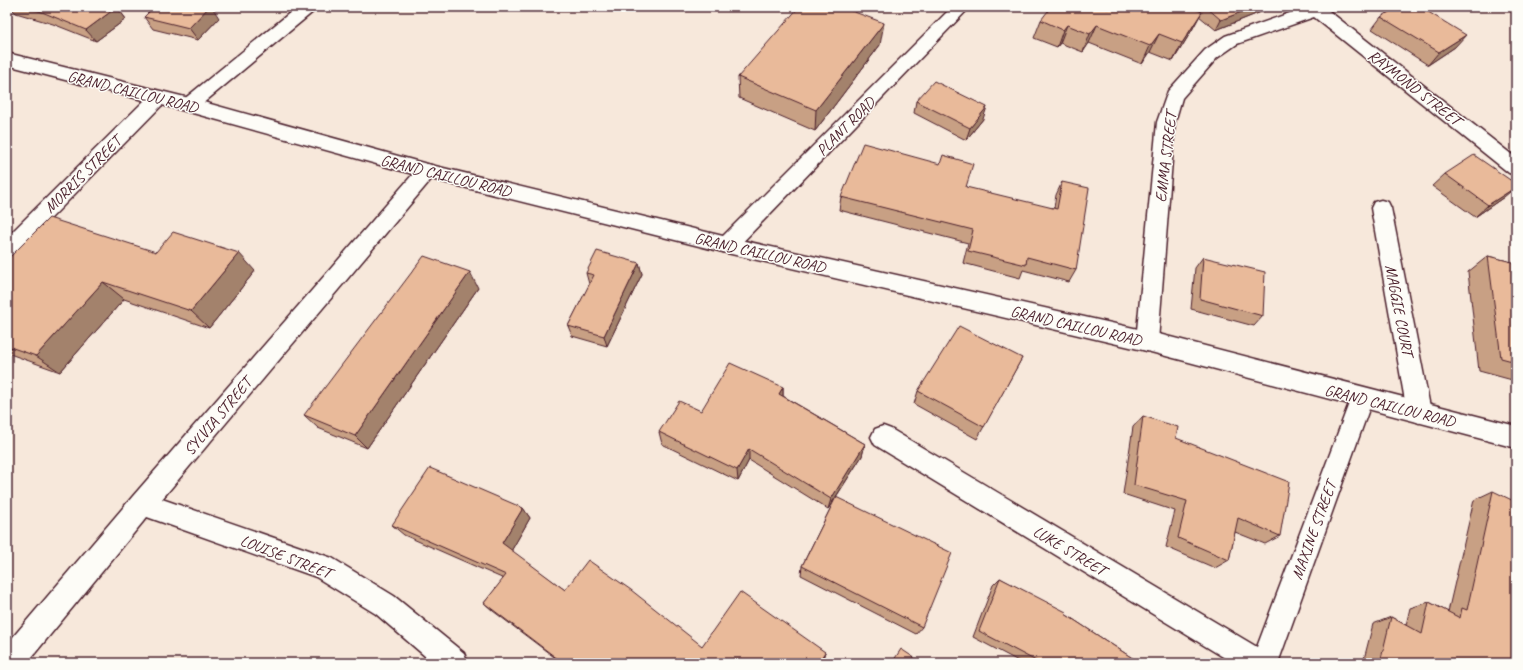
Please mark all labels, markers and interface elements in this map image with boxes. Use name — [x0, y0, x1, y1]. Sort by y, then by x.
street label: RAYMOND STREET — [1364, 45, 1468, 133]
street label: GRAND CAILLOU ROAD — [66, 66, 202, 118]
street label: PLANT ROAD — [812, 92, 880, 160]
street label: EMMA STREET — [1151, 106, 1182, 203]
street label: MORRIS STREET — [40, 129, 128, 217]
street label: GRAND CAILLOU ROAD — [379, 150, 515, 202]
street label: GRAND CAILLOU ROAD — [693, 228, 829, 278]
street label: MAGGIE COURT — [1380, 263, 1419, 362]
street label: GRAND CAILLOU ROAD — [1009, 301, 1145, 351]
street label: SYLVIA STREET — [180, 371, 258, 460]
street label: GRAND CAILLOU ROAD — [1323, 380, 1459, 432]
street label: MAXINE STREET — [1287, 475, 1342, 582]
street label: LUKE STREET — [1030, 521, 1113, 583]
street label: LOUISE STREET — [237, 530, 338, 585]

